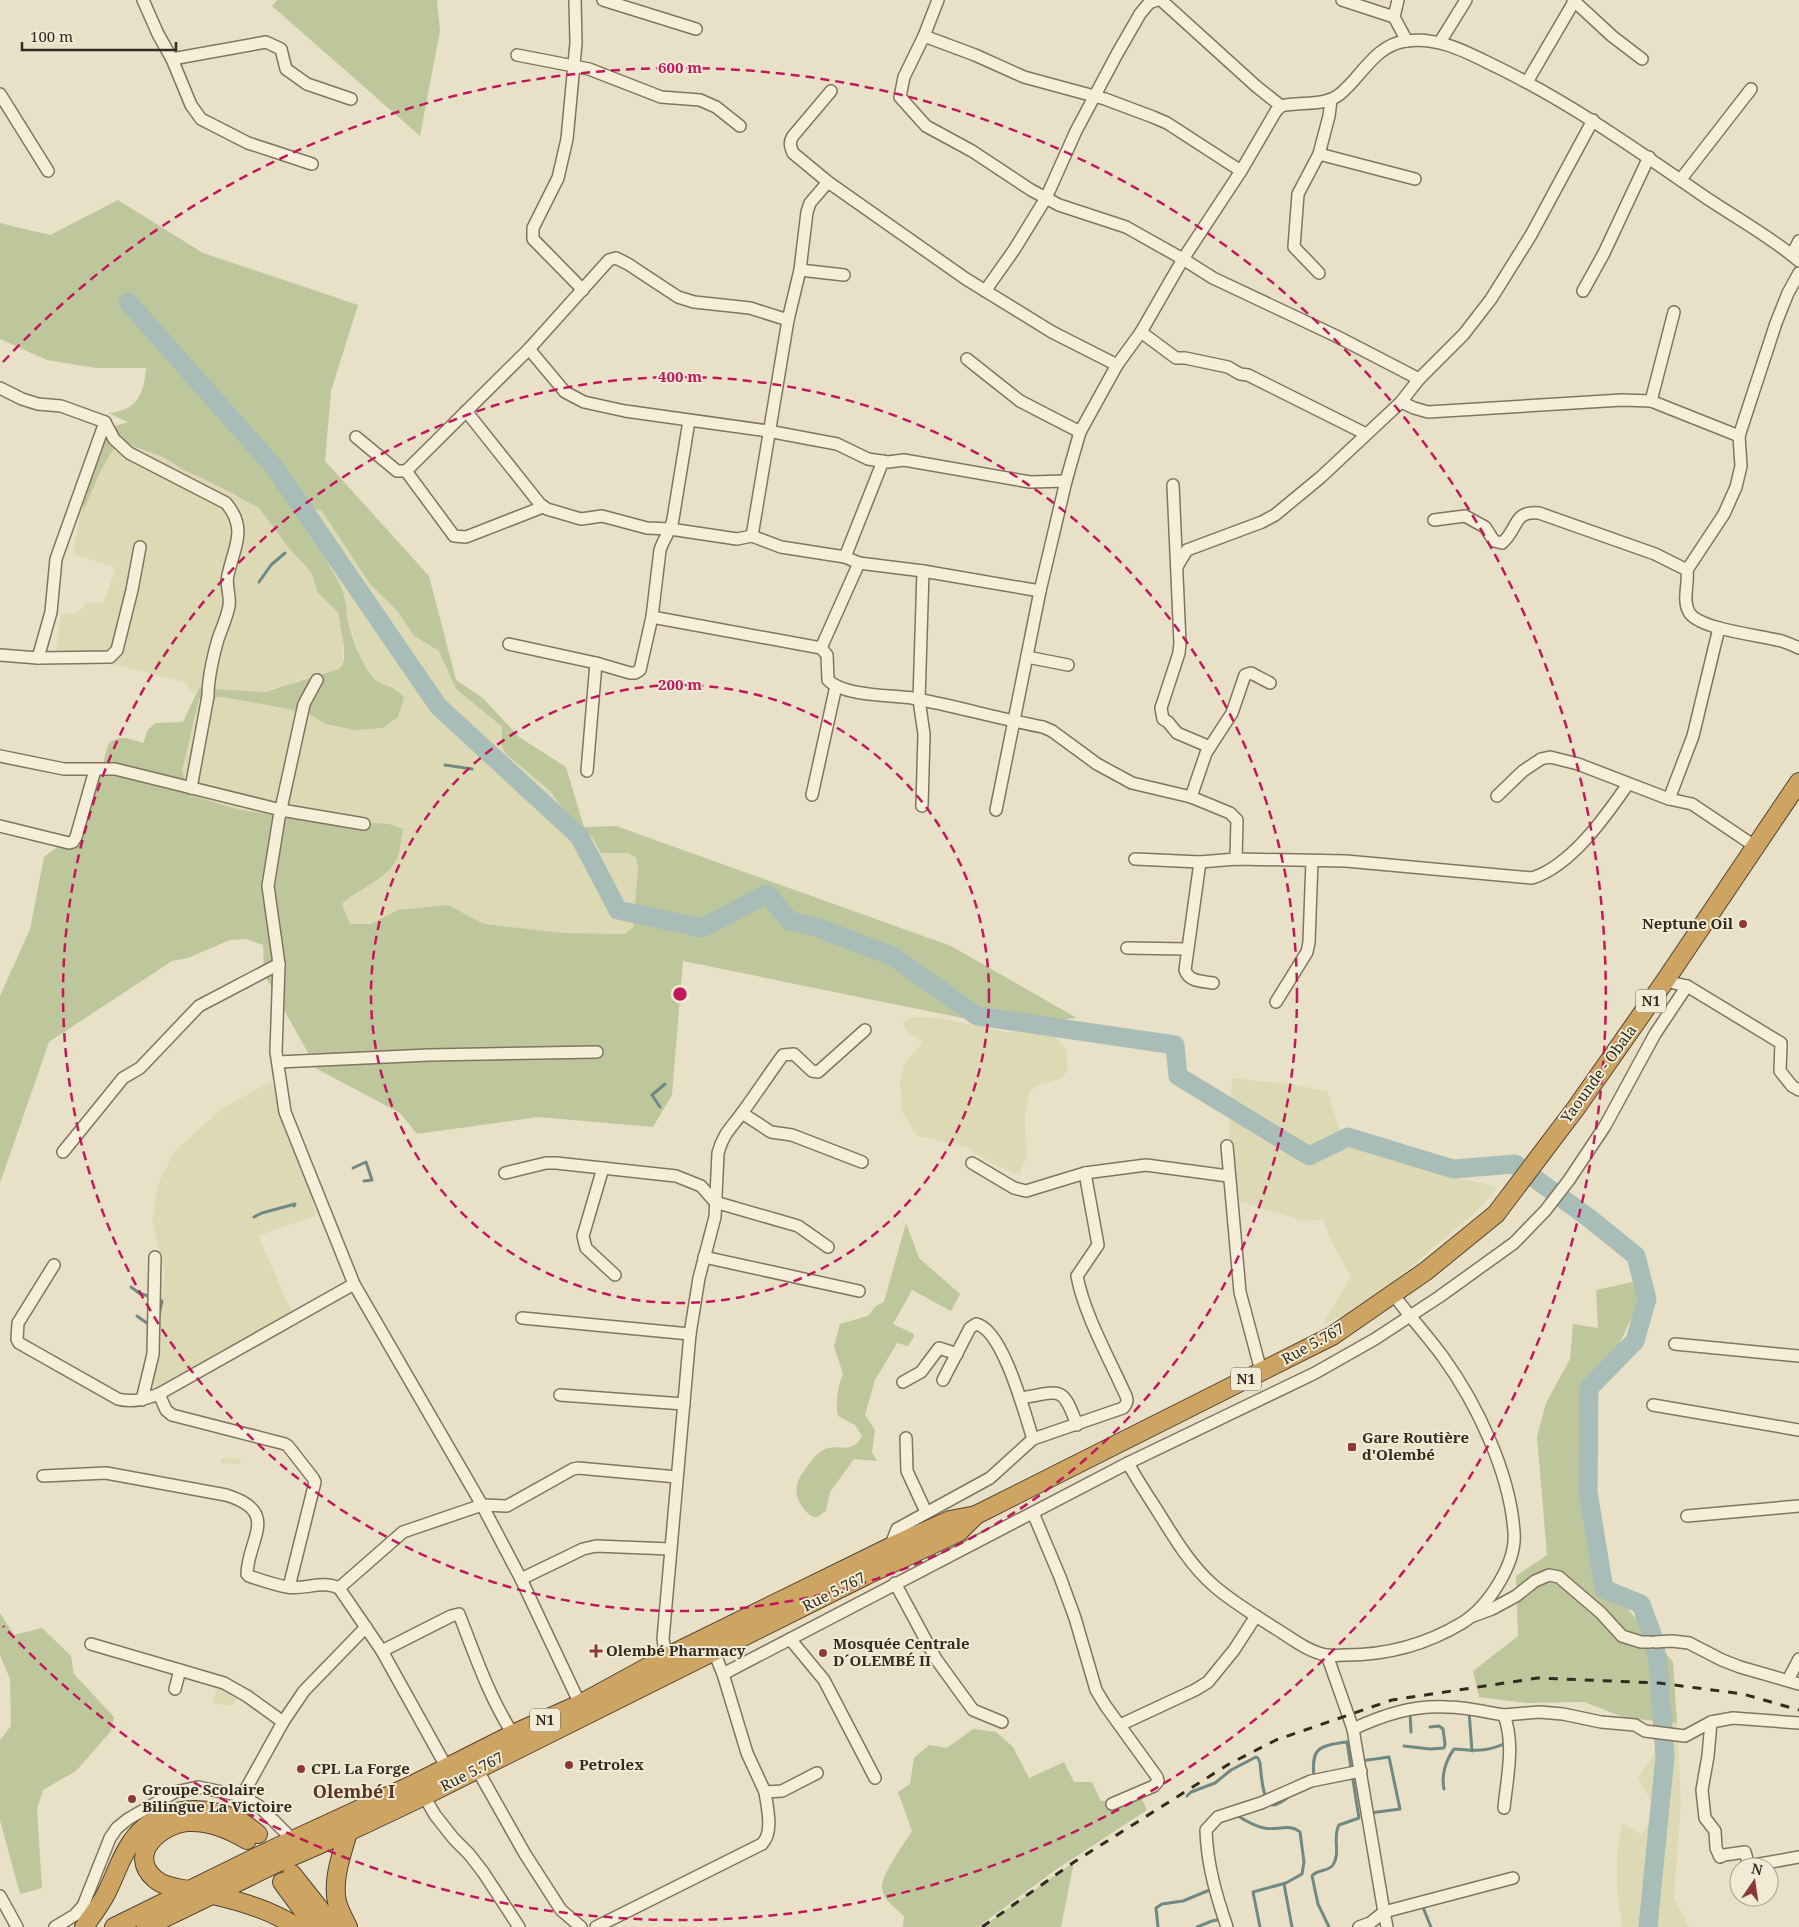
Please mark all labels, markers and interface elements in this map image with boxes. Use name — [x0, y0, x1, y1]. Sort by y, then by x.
scale bar — [22, 20, 176, 52]
text: 100 m — [30, 26, 73, 46]
text: 600 m — [658, 57, 702, 77]
text: 400 m — [658, 366, 702, 386]
text: 200 m — [658, 674, 702, 694]
place label: Neptune Oil — [1642, 913, 1734, 933]
marker: Neptune Oil — [1737, 918, 1749, 930]
centre of rings — [671, 985, 689, 1003]
road number: N1 — [1636, 989, 1666, 1012]
street label: Yaounde - Obala — [1555, 1020, 1640, 1127]
street label: Rue 5.767 — [1278, 1318, 1347, 1368]
road number: N1 — [1231, 1368, 1261, 1390]
place label: Gare Routière d'Olembé — [1362, 1427, 1469, 1464]
marker: Gare Routière d'Olembé — [1346, 1441, 1358, 1453]
street label: Rue 5.767 — [798, 1567, 869, 1616]
place label: Mosquée Centrale D´OLEMBÉ II — [833, 1633, 970, 1670]
place label: Olembé Pharmacy — [606, 1640, 746, 1660]
marker: Olembé Pharmacy — [590, 1645, 602, 1657]
marker: Mosquée Centrale D´OLEMBÉ II — [817, 1647, 829, 1659]
road number: N1 — [530, 1708, 560, 1732]
street label: Rue 5.767 — [436, 1747, 507, 1796]
place label: Petrolex — [579, 1754, 644, 1774]
place label: CPL La Forge — [311, 1758, 410, 1778]
marker: Petrolex — [563, 1759, 575, 1771]
marker: CPL La Forge — [295, 1763, 307, 1775]
place label: Groupe Scolaire Bilingue La Victoire — [142, 1779, 292, 1816]
district label: Olembé I — [313, 1779, 395, 1803]
marker: Groupe Scolaire Bilingue La Victoire — [126, 1793, 138, 1805]
north arrow — [1729, 1857, 1779, 1907]
text: N — [1750, 1858, 1765, 1879]

